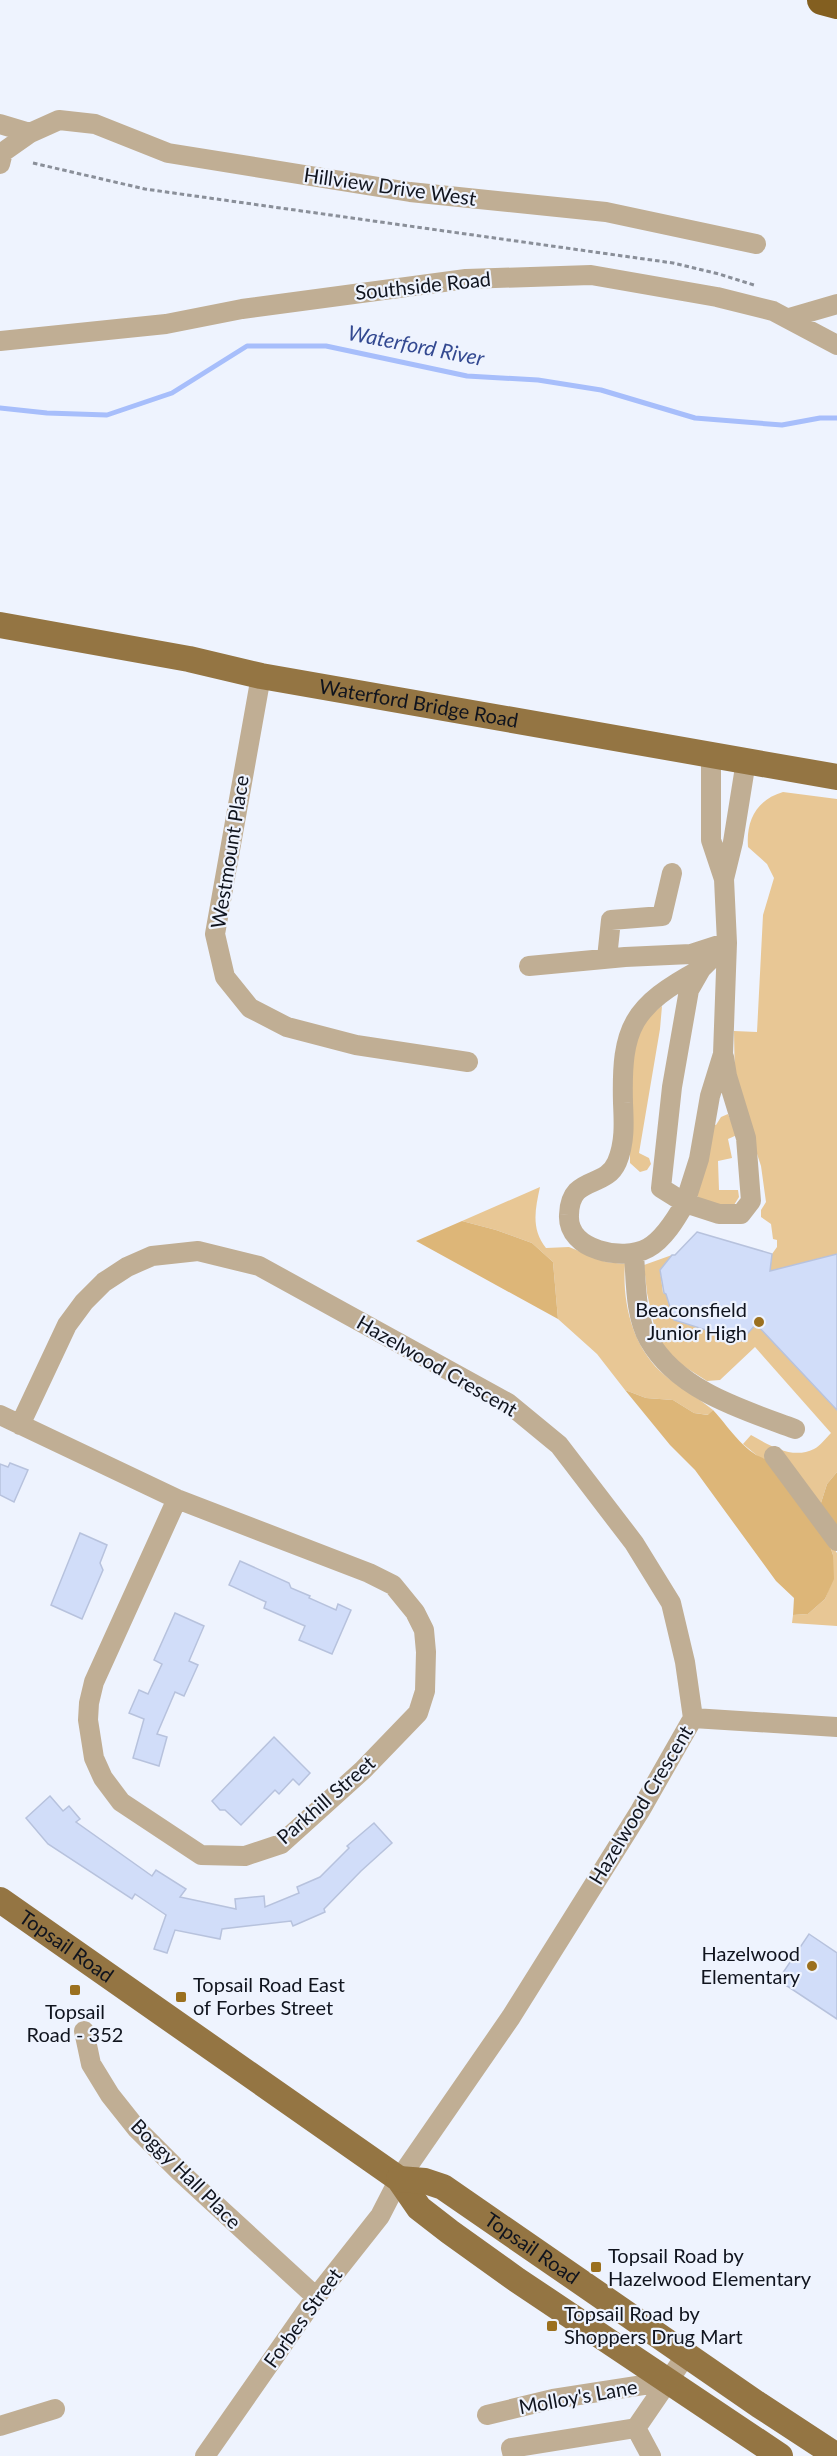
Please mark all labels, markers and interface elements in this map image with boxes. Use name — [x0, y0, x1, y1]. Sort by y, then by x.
street label: Hillview Drive West — [302, 162, 478, 210]
street label: Southside Road — [354, 266, 492, 304]
water label: Waterford River — [346, 319, 487, 370]
street label: Waterford Bridge Road — [317, 673, 520, 732]
street label: Westmount Place — [205, 774, 253, 930]
place label: Beaconsfield Junior High — [635, 1297, 747, 1344]
street label: Hazelwood Crescent — [353, 1309, 522, 1421]
marker: Beaconsfield Junior High — [752, 1315, 766, 1329]
street label: Hazelwood Crescent — [583, 1721, 697, 1888]
street label: Parkhill Street — [271, 1750, 379, 1848]
street label: Topsail Road — [15, 1904, 119, 1987]
place label: Hazelwood Elementary — [701, 1941, 801, 1988]
marker: Hazelwood Elementary — [805, 1959, 819, 1973]
place label: Topsail Road East of Forbes Street — [193, 1972, 345, 2019]
marker: Topsail Road - 352 — [68, 1983, 82, 1997]
marker: Topsail Road East of Forbes Street — [174, 1990, 188, 2004]
place label: Topsail Road - 352 — [27, 1999, 123, 2046]
street label: Boggy Hall Place — [127, 2113, 247, 2233]
street label: Topsail Road — [480, 2206, 584, 2288]
place label: Topsail Road by Hazelwood Elementary — [608, 2243, 812, 2290]
marker: Topsail Road by Hazelwood Elementary — [589, 2260, 603, 2274]
street label: Forbes Street — [258, 2263, 346, 2372]
place label: Topsail Road by Shoppers Drug Mart — [564, 2301, 743, 2348]
marker: Topsail Road by Shoppers Drug Mart — [545, 2319, 559, 2333]
street label: Molloy's Lane — [517, 2374, 639, 2418]

